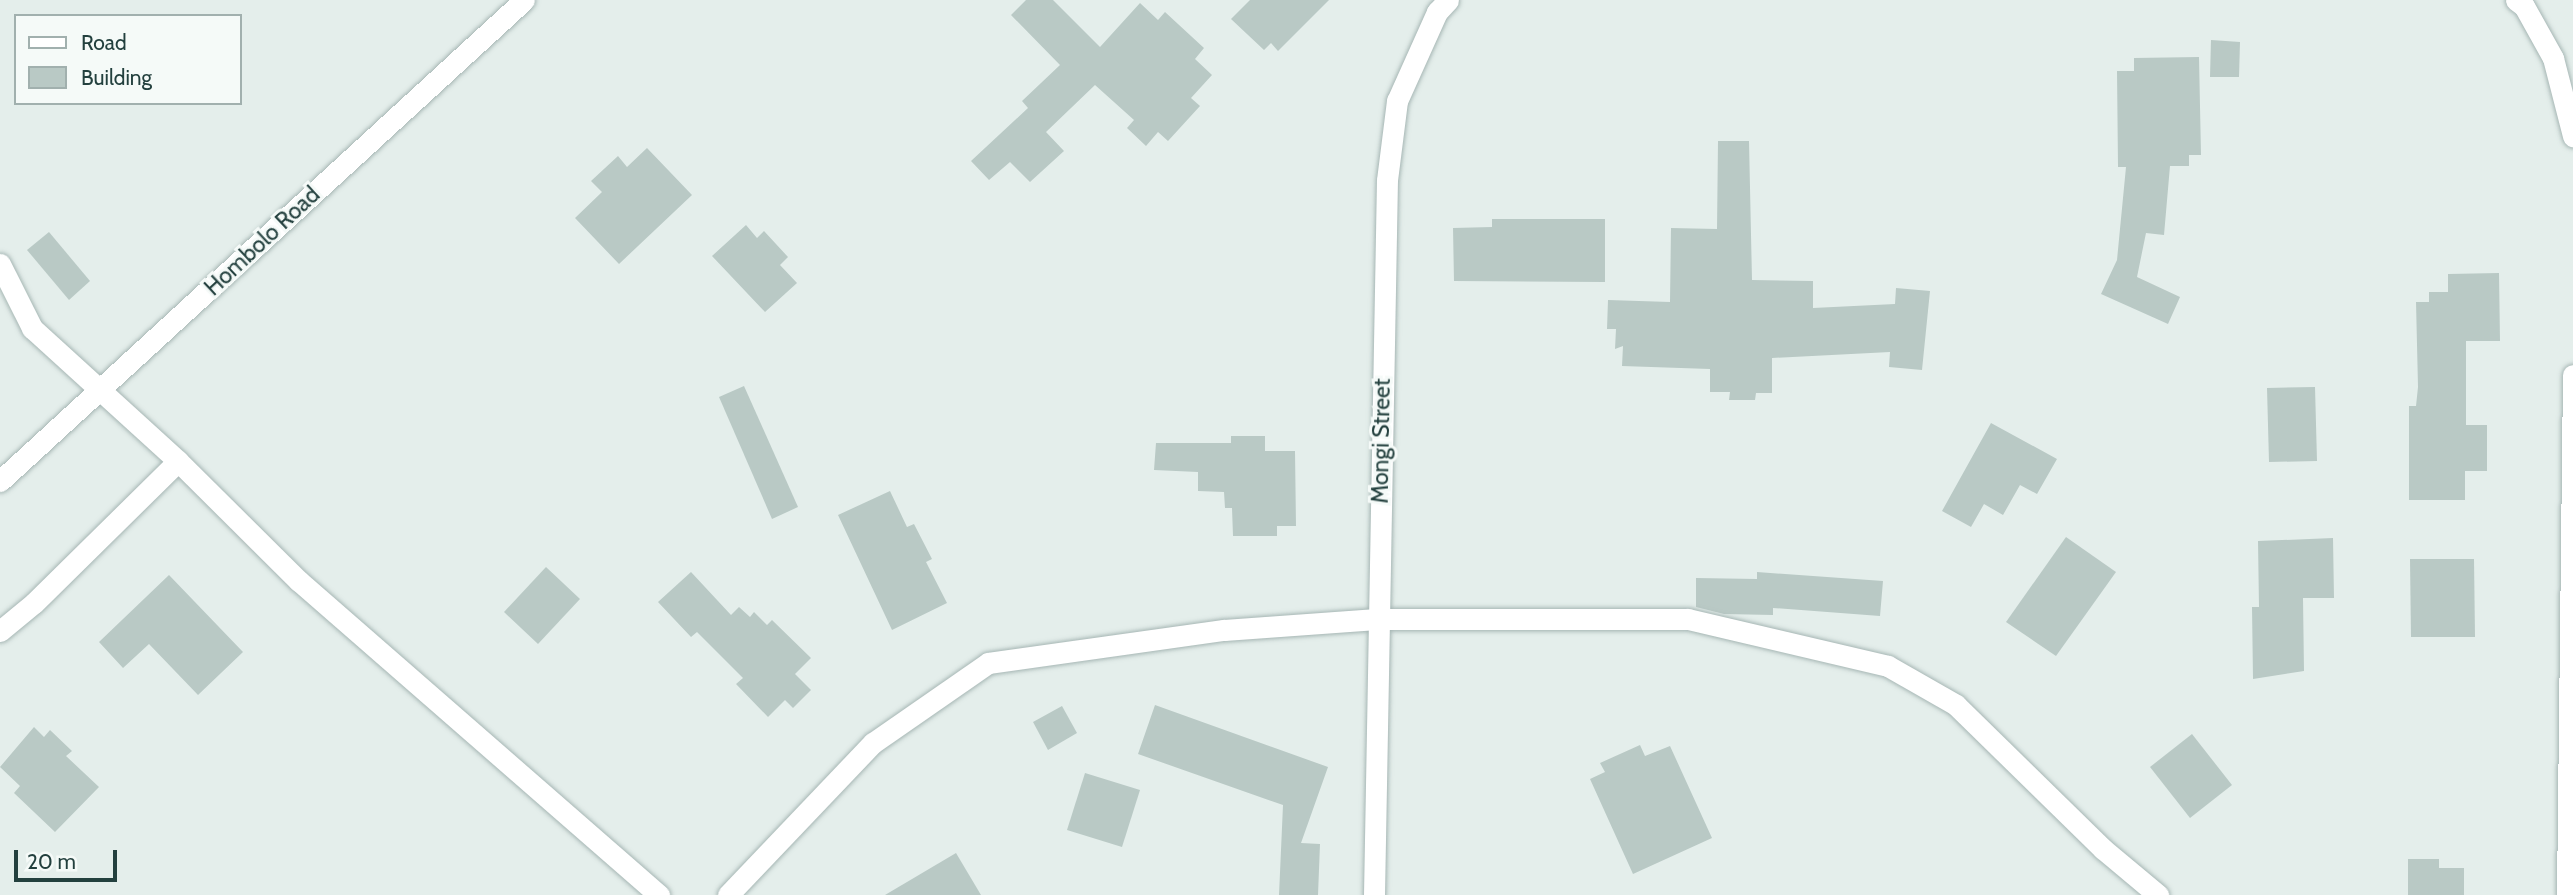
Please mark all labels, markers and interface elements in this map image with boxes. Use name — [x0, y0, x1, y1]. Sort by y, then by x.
legend — [14, 14, 242, 105]
text: Road — [81, 30, 127, 55]
text: Building — [81, 65, 152, 90]
street label: Hombolo Road — [199, 181, 325, 301]
street label: Mongi Street — [1366, 378, 1396, 504]
scale bar — [18, 836, 121, 880]
text: 20 m — [27, 849, 76, 874]

